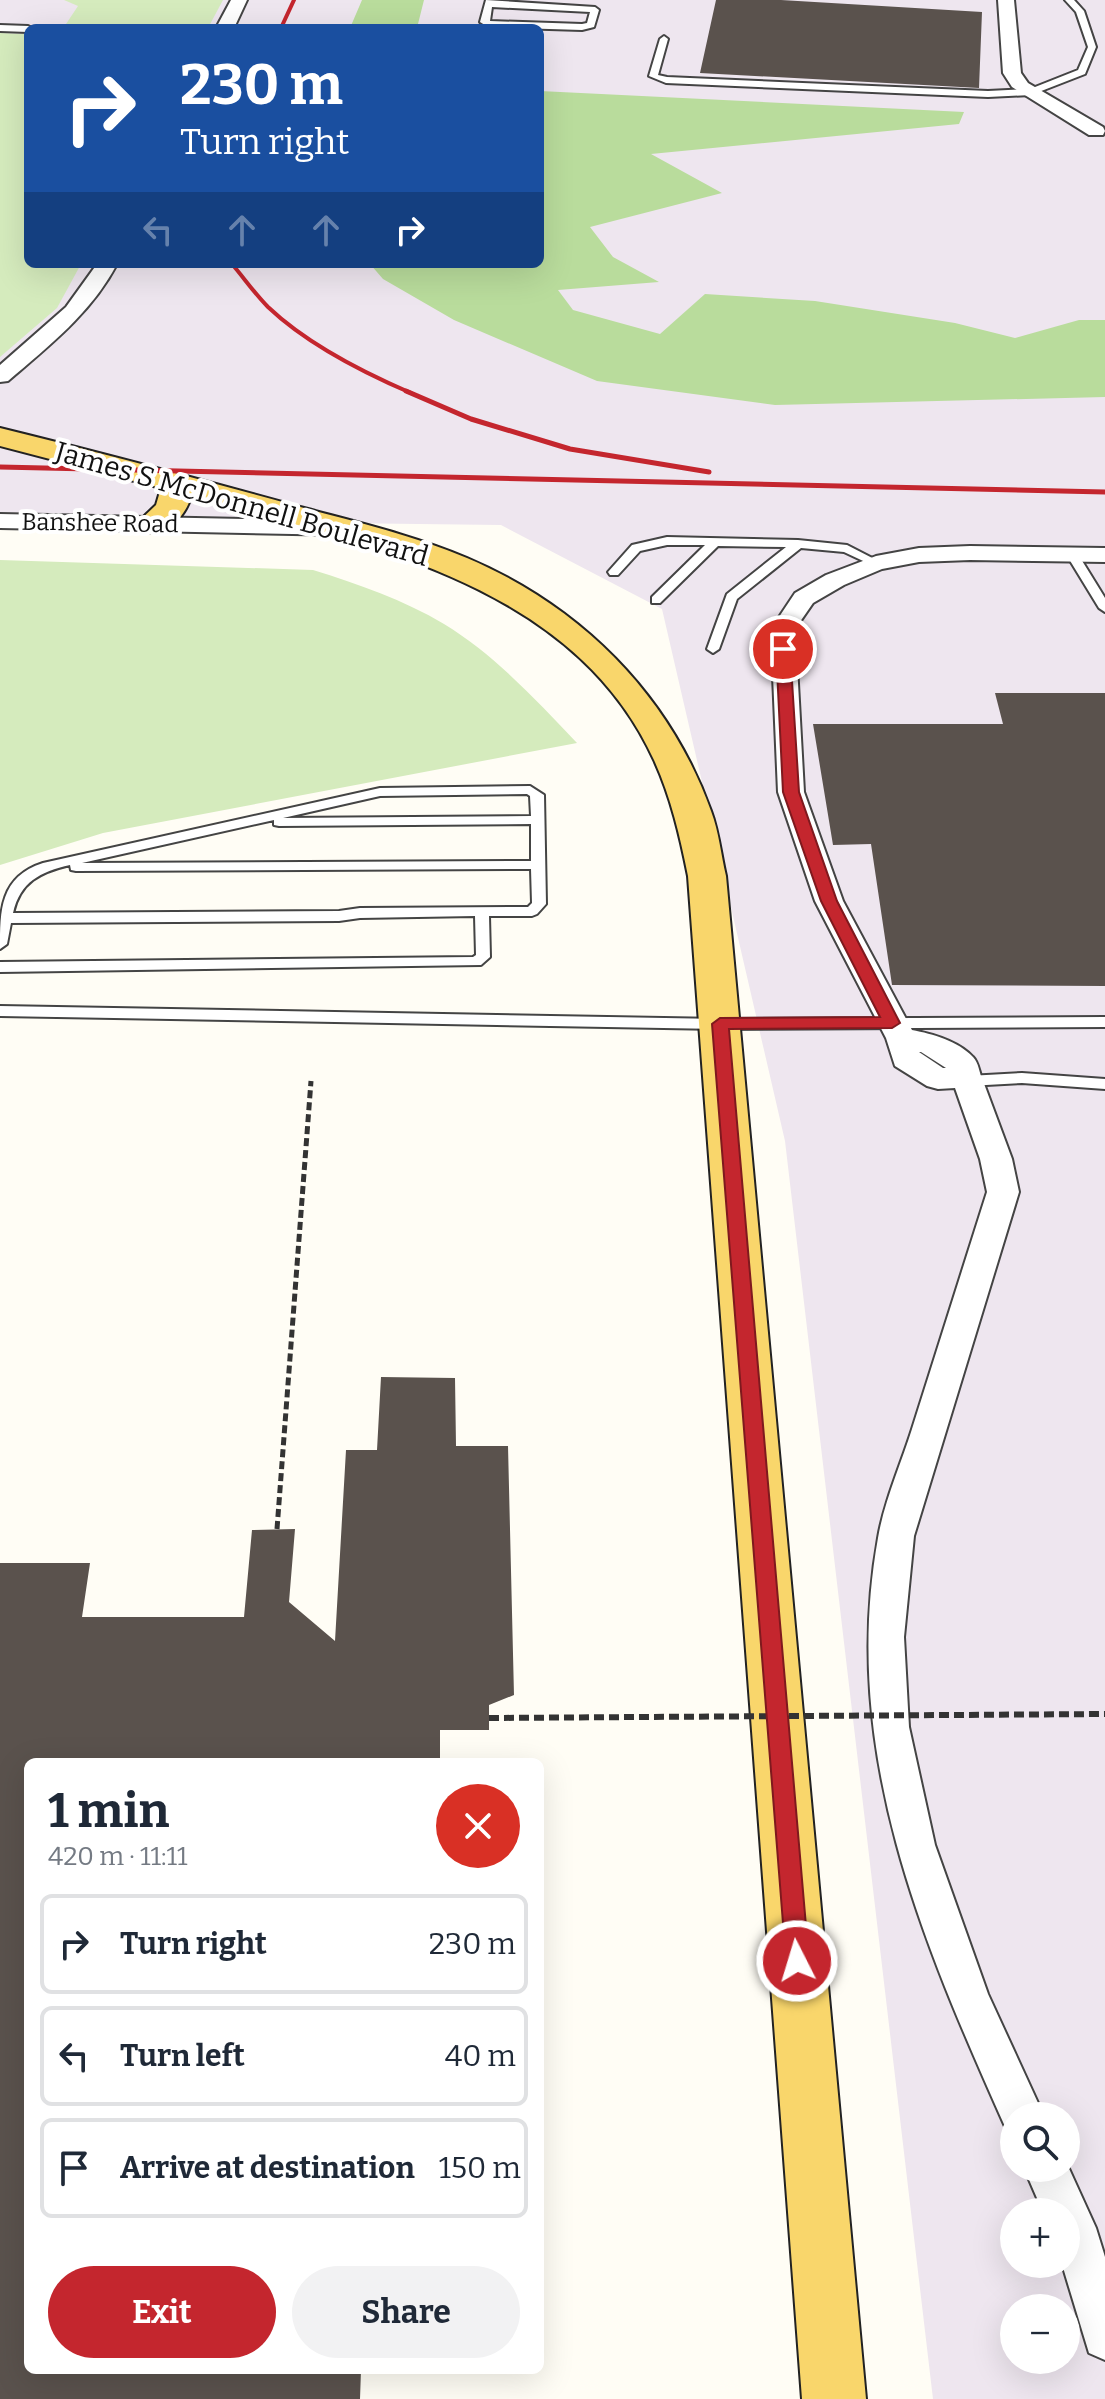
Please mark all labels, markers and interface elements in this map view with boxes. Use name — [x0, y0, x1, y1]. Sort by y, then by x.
text: 230 m — [180, 52, 343, 119]
icon: right — [48, 56, 152, 160]
text: Turn right — [180, 120, 349, 164]
icon: left — [136, 208, 180, 252]
icon: ahead — [220, 208, 264, 252]
icon: ahead — [304, 208, 348, 252]
icon: right — [388, 208, 432, 252]
street label: James S McDonnell Boulevard — [51, 435, 432, 573]
street label: Banshee Road — [21, 508, 179, 538]
pin — [749, 615, 817, 683]
icon: arrive — [761, 627, 805, 671]
text: 1 min — [48, 1782, 169, 1840]
button: close — [436, 1784, 520, 1868]
text: 420 m · 11:11 — [48, 1841, 188, 1872]
position arrow — [755, 1919, 839, 2003]
icon: right — [52, 1922, 96, 1966]
text: Turn right — [120, 1926, 267, 1962]
text: 230 m — [429, 1926, 516, 1962]
icon: left — [52, 2034, 96, 2078]
text: Turn left — [120, 2038, 245, 2074]
text: 40 m — [445, 2038, 516, 2074]
map controls — [1000, 2102, 1080, 2374]
button: search — [1000, 2102, 1080, 2182]
icon: arrive — [52, 2146, 96, 2190]
text: Arrive at destination — [120, 2150, 415, 2186]
text: 150 m — [439, 2150, 521, 2186]
button: + — [1000, 2198, 1080, 2278]
button: Exit — [48, 2266, 276, 2358]
button: Share — [292, 2266, 520, 2358]
button: − — [1000, 2294, 1080, 2374]

